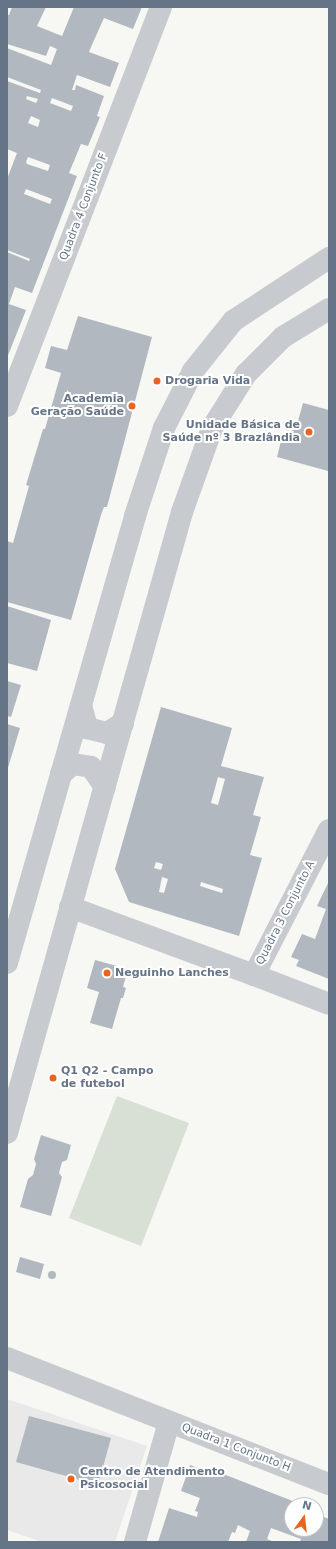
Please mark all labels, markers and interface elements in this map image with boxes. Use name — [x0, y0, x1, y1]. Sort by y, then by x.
street label: Quadra 4 Conjunto F — [57, 151, 111, 263]
place label: Drogaria Vida — [165, 374, 250, 388]
marker: Drogaria Vida — [152, 376, 162, 386]
place label: Academia Geração Saúde — [31, 393, 124, 419]
marker: Academia Geração Saúde — [127, 401, 137, 411]
place label: Unidade Básica de Saúde nº 3 Brazlândia — [163, 419, 300, 445]
marker: Unidade Básica de Saúde nº 3 Brazlândia — [303, 426, 315, 438]
street label: Quadra 3 Conjunto A — [254, 859, 318, 967]
place label: Neguinho Lanches — [115, 966, 229, 980]
marker: Neguinho Lanches — [102, 968, 112, 978]
place label: Q1 Q2 - Campo de futebol — [61, 1065, 153, 1091]
marker: Q1 Q2 - Campo de futebol — [48, 1073, 58, 1083]
street label: Quadra 1 Conjunto H — [180, 1421, 292, 1475]
place label: Centro de Atendimento Psicosocial — [80, 1466, 225, 1492]
marker: Centro de Atendimento Psicosocial — [65, 1473, 77, 1485]
north arrow — [284, 1497, 324, 1537]
text: N — [301, 1498, 313, 1513]

